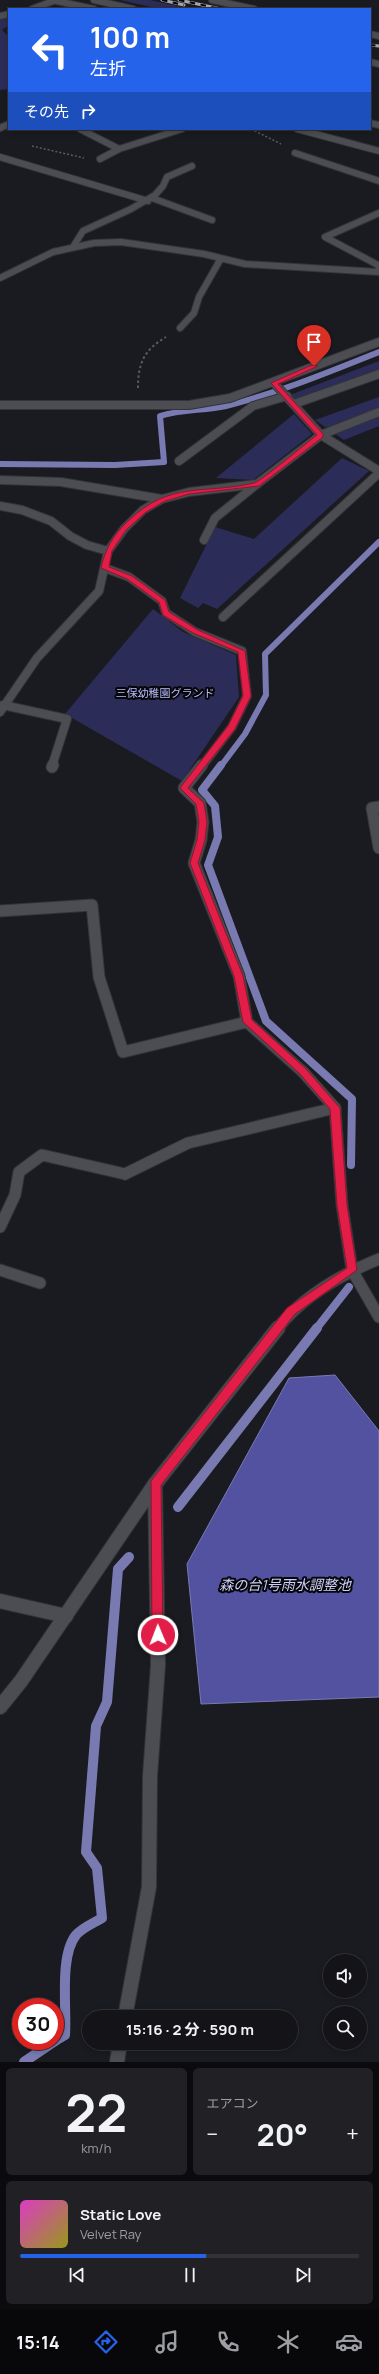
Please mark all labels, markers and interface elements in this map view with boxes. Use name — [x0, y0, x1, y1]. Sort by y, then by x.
text: 100 m — [90, 18, 170, 56]
icon: left — [24, 24, 76, 76]
text: 左折 — [90, 56, 126, 80]
icon: right — [77, 100, 99, 122]
text: その先 — [24, 101, 69, 122]
pin — [297, 325, 331, 366]
icon: arrive — [303, 331, 325, 353]
park label: 三保幼稚園グランド — [116, 685, 215, 700]
water label: 森の台1号雨水調整池 — [219, 1575, 353, 1594]
position arrow — [137, 1614, 179, 1656]
map controls — [323, 1954, 367, 2050]
button: sound — [323, 1954, 367, 1998]
speed limit sign: 30 — [12, 1998, 64, 2050]
button: search — [323, 2006, 367, 2050]
text: 15:16 · 2 分 · 590 m — [126, 2019, 254, 2040]
text: 22 — [65, 2077, 127, 2148]
text: エアコン — [207, 2094, 259, 2112]
text: 20° — [257, 2114, 308, 2155]
text: − — [207, 2119, 218, 2149]
text: + — [346, 2119, 359, 2149]
text: km/h — [81, 2139, 111, 2157]
text: Static Love — [80, 2204, 161, 2225]
text: Velvet Ray — [80, 2225, 141, 2243]
icon: previous — [66, 2264, 88, 2286]
icon: pause — [179, 2264, 201, 2286]
icon: next — [292, 2264, 314, 2286]
icon: directions — [92, 2328, 120, 2356]
icon: music — [153, 2328, 181, 2356]
icon: phone — [214, 2328, 242, 2356]
icon: climate — [274, 2328, 302, 2356]
icon: car — [335, 2328, 363, 2356]
text: 15:14 — [16, 2330, 60, 2354]

